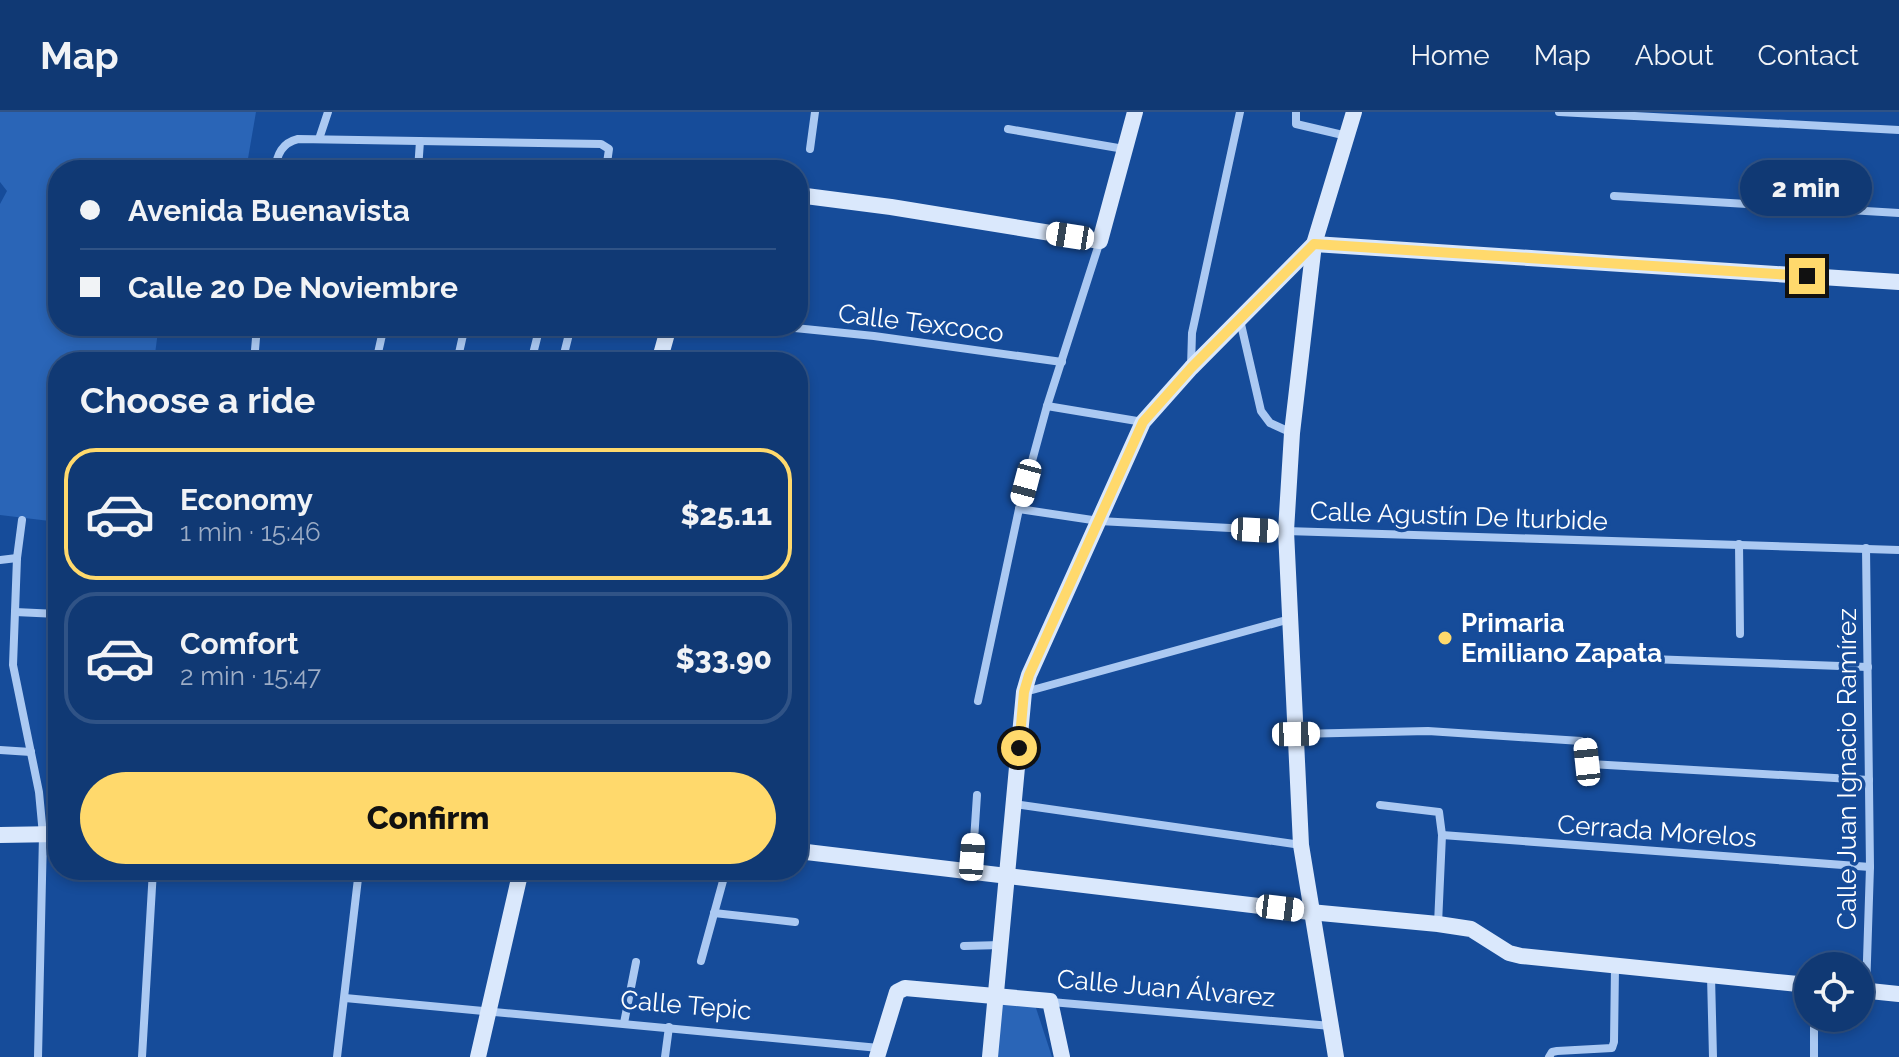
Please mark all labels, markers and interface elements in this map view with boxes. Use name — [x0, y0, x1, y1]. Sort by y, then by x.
text: Map — [40, 33, 119, 78]
text: Home — [1410, 39, 1490, 72]
text: Map — [1534, 39, 1591, 72]
text: About — [1635, 39, 1714, 72]
text: Contact — [1758, 39, 1859, 72]
callout: 2 min — [1741, 160, 1873, 216]
text: 2 min — [1772, 173, 1840, 203]
text: Avenida Buenavista — [128, 193, 410, 228]
car — [1044, 220, 1096, 252]
route end — [1789, 258, 1825, 294]
text: Calle 20 De Noviembre — [128, 270, 458, 305]
street label: Calle Texcoco — [836, 298, 1006, 348]
text: Choose a ride — [80, 379, 315, 421]
car — [1008, 457, 1044, 509]
icon: car — [84, 478, 156, 550]
text: Economy — [180, 482, 313, 517]
street label: Calle Agustín De Iturbide — [1310, 496, 1608, 536]
text: $25.11 — [680, 497, 772, 532]
text: 1 min · 15:46 — [180, 517, 321, 547]
car — [1230, 517, 1280, 543]
place label: Primaria Emiliano Zapata — [1461, 608, 1662, 668]
street label: Calle Juan Ignacio Ramírez — [1832, 608, 1862, 930]
icon: car — [84, 622, 156, 694]
text: Comfort — [180, 626, 299, 661]
marker: Primaria Emiliano Zapata — [1436, 629, 1454, 647]
text: $33.90 — [676, 641, 772, 676]
text: 2 min · 15:47 — [180, 661, 321, 691]
car — [1272, 722, 1320, 746]
route start — [1001, 730, 1037, 766]
car — [1573, 737, 1601, 787]
button: Confirm — [80, 772, 776, 864]
street label: Cerrada Morelos — [1556, 809, 1758, 853]
car — [958, 832, 986, 882]
car — [1255, 893, 1305, 923]
map controls — [1794, 952, 1874, 1032]
button: locate — [1794, 952, 1874, 1032]
street label: Calle Juan Álvarez — [1056, 964, 1276, 1012]
street label: Calle Tepic — [619, 984, 753, 1026]

